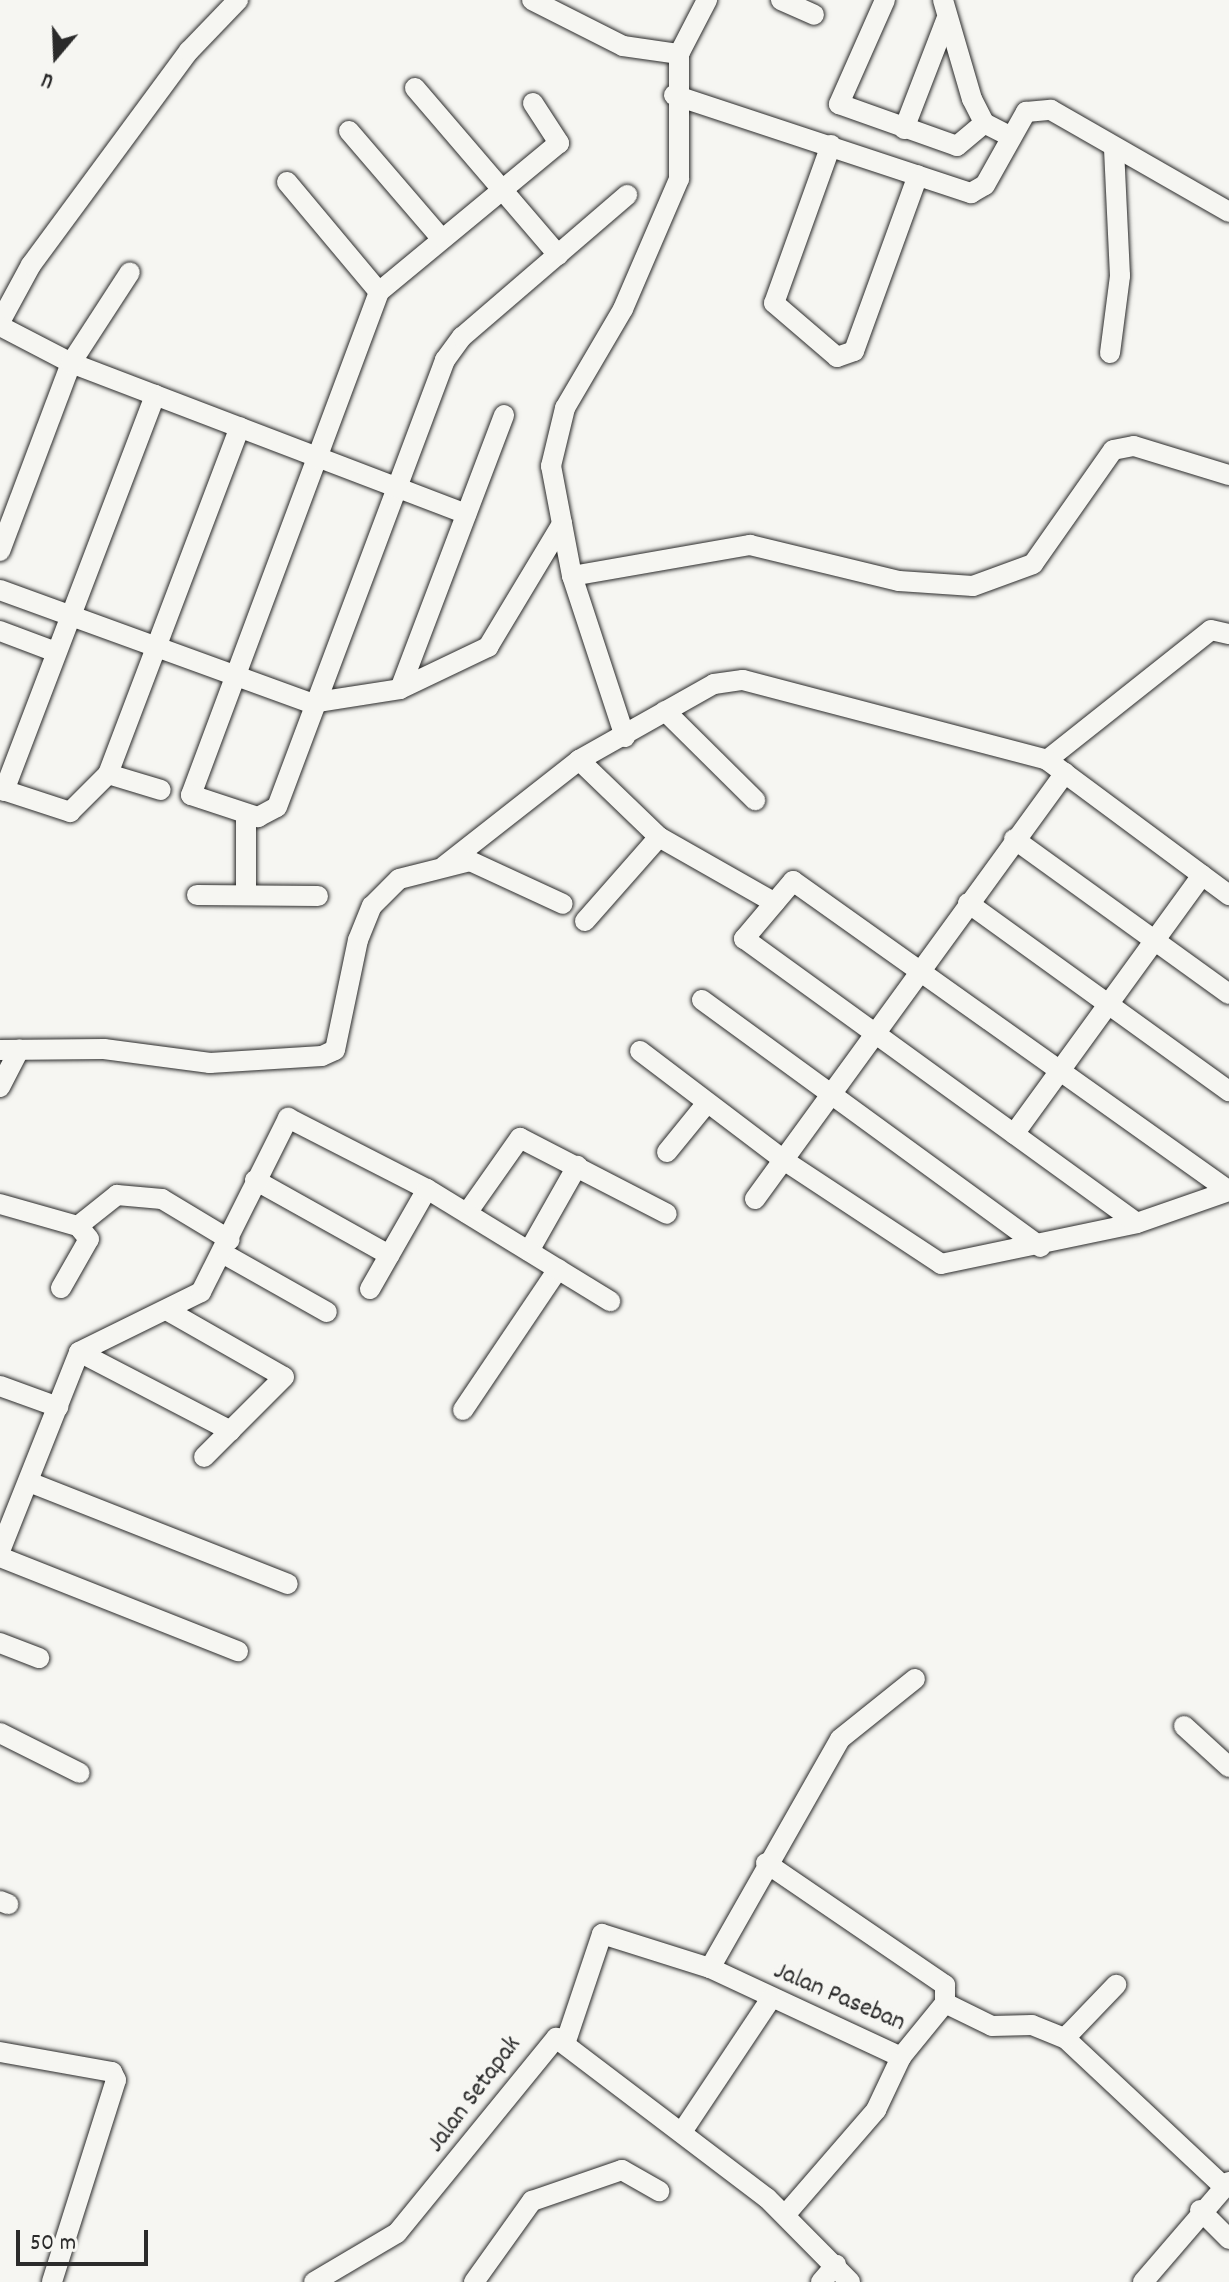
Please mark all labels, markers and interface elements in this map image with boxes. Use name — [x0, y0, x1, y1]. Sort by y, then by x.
north arrow — [16, 16, 96, 96]
text: U — [38, 63, 58, 96]
street label: Jalan Paseban — [769, 1956, 909, 2040]
street label: Jalan Setapak — [421, 2031, 529, 2159]
scale bar — [20, 2214, 152, 2264]
text: 50 m — [30, 2227, 76, 2261]

